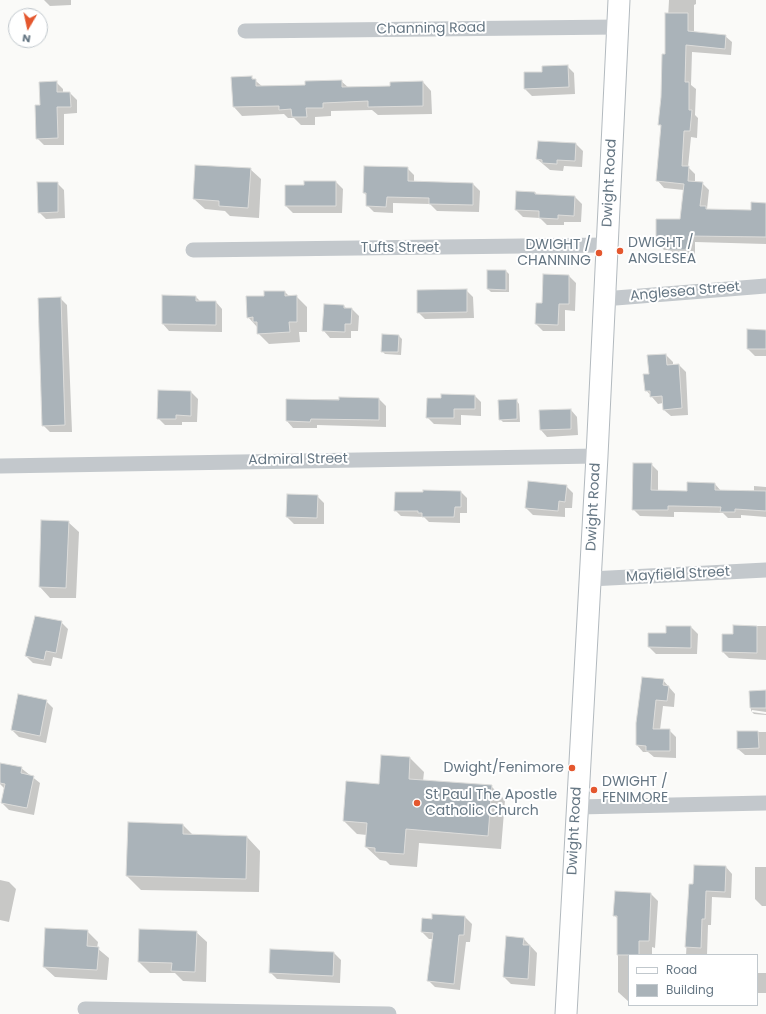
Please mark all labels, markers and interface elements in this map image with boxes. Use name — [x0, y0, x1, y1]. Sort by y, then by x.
north arrow — [8, 8, 48, 48]
street label: Channing Road — [376, 20, 486, 38]
text: N — [21, 30, 32, 47]
street label: Dwight Road — [599, 138, 621, 228]
place label: DWIGHT / ANGLESEA — [628, 235, 696, 268]
place label: DWIGHT / CHANNING — [517, 237, 591, 270]
street label: Tufts Street — [361, 240, 439, 256]
marker: DWIGHT / ANGLESEA — [615, 246, 625, 256]
marker: DWIGHT / CHANNING — [594, 248, 604, 258]
street label: Anglesea Street — [629, 279, 741, 305]
street label: Admiral Street — [248, 451, 348, 469]
street label: Dwight Road — [583, 462, 605, 552]
street label: Mayfield Street — [626, 564, 730, 586]
place label: Dwight/Fenimore — [444, 760, 564, 776]
marker: Dwight/Fenimore — [567, 763, 577, 773]
place label: DWIGHT / FENIMORE — [602, 774, 668, 806]
marker: DWIGHT / FENIMORE — [589, 785, 599, 795]
street label: Dwight Road — [564, 786, 586, 876]
place label: St Paul The Apostle Catholic Church — [425, 787, 557, 820]
marker: St Paul The Apostle Catholic Church — [412, 798, 422, 808]
legend — [628, 954, 758, 1006]
text: Road — [666, 961, 697, 978]
text: Building — [666, 981, 714, 998]

